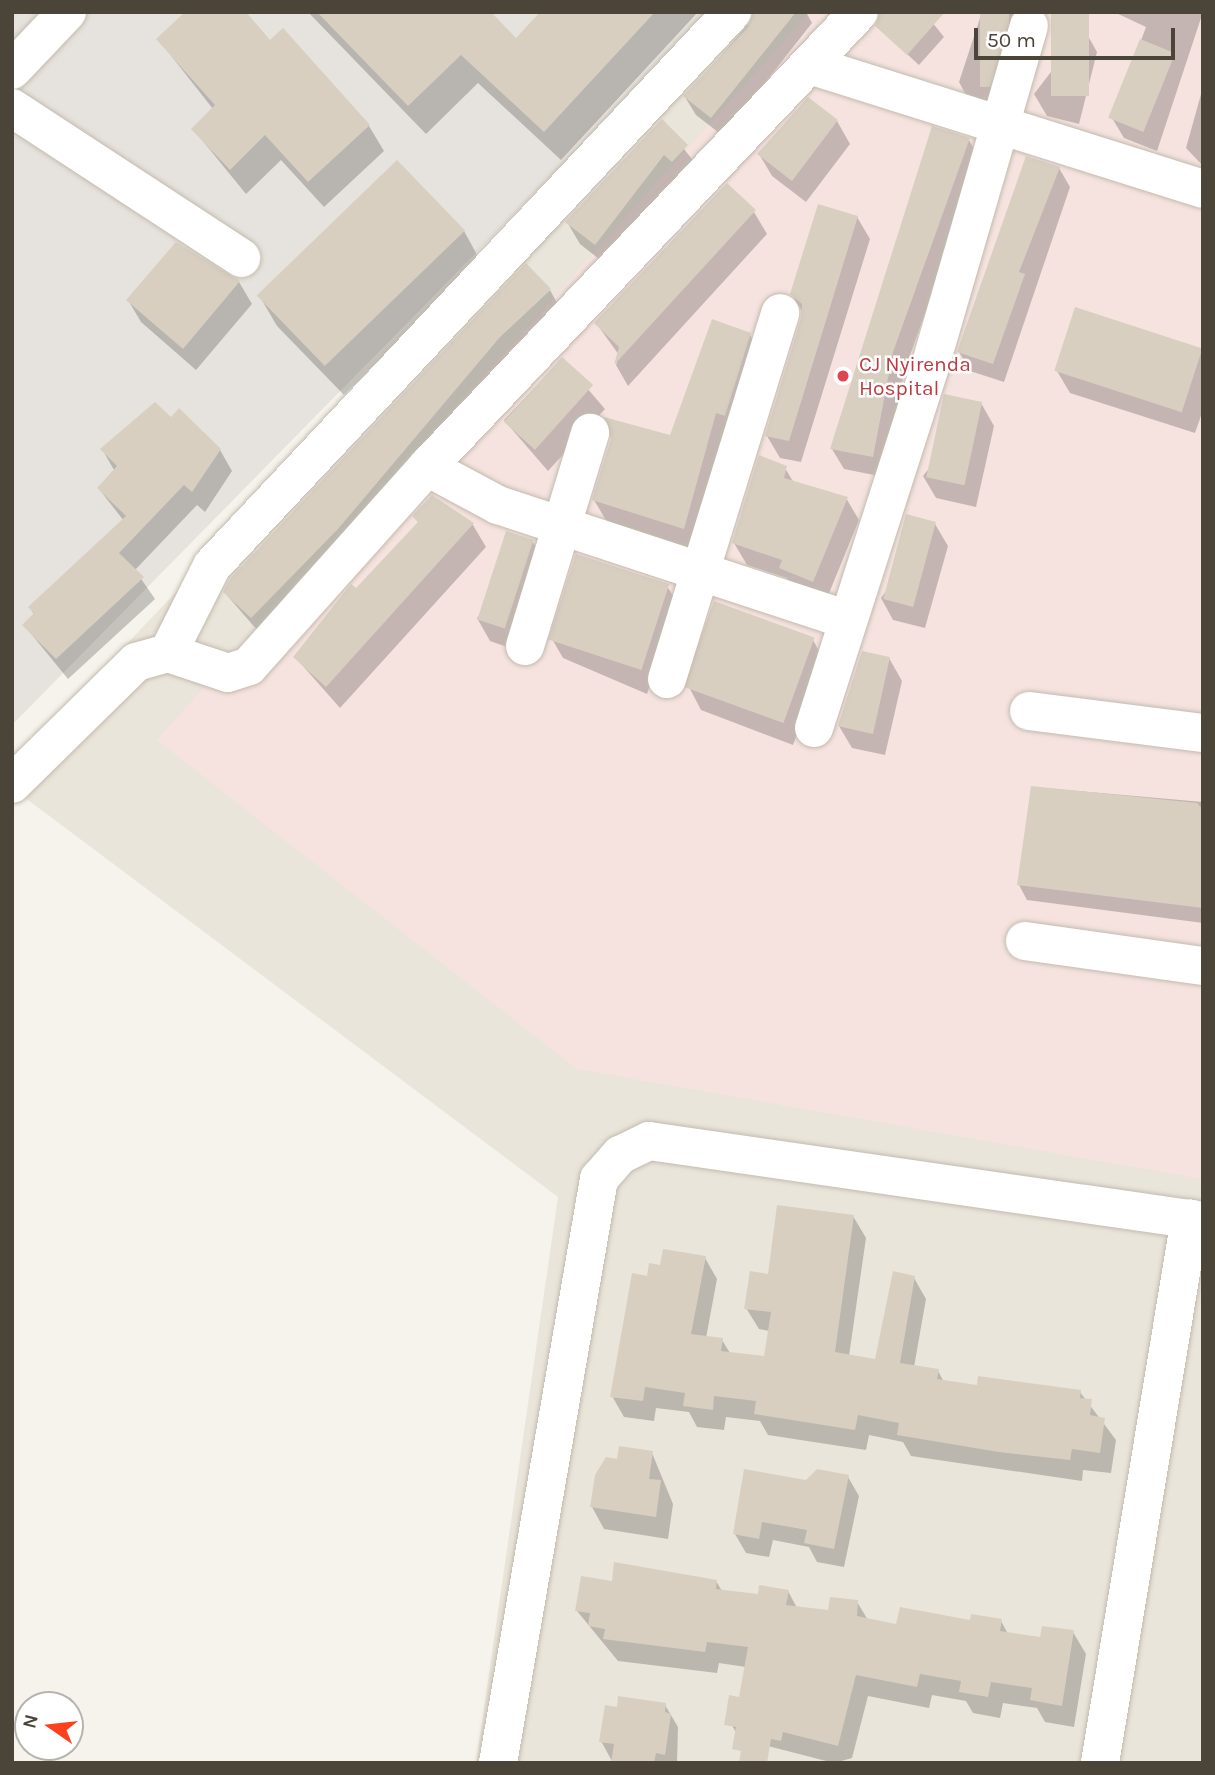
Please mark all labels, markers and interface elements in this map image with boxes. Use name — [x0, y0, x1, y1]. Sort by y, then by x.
scale bar — [977, 14, 1178, 58]
text: 50 m — [987, 28, 1036, 52]
place label: CJ Nyirenda Hospital — [859, 351, 971, 401]
marker: CJ Nyirenda Hospital — [833, 366, 853, 386]
north arrow — [14, 1691, 84, 1761]
text: N — [18, 1712, 43, 1731]

